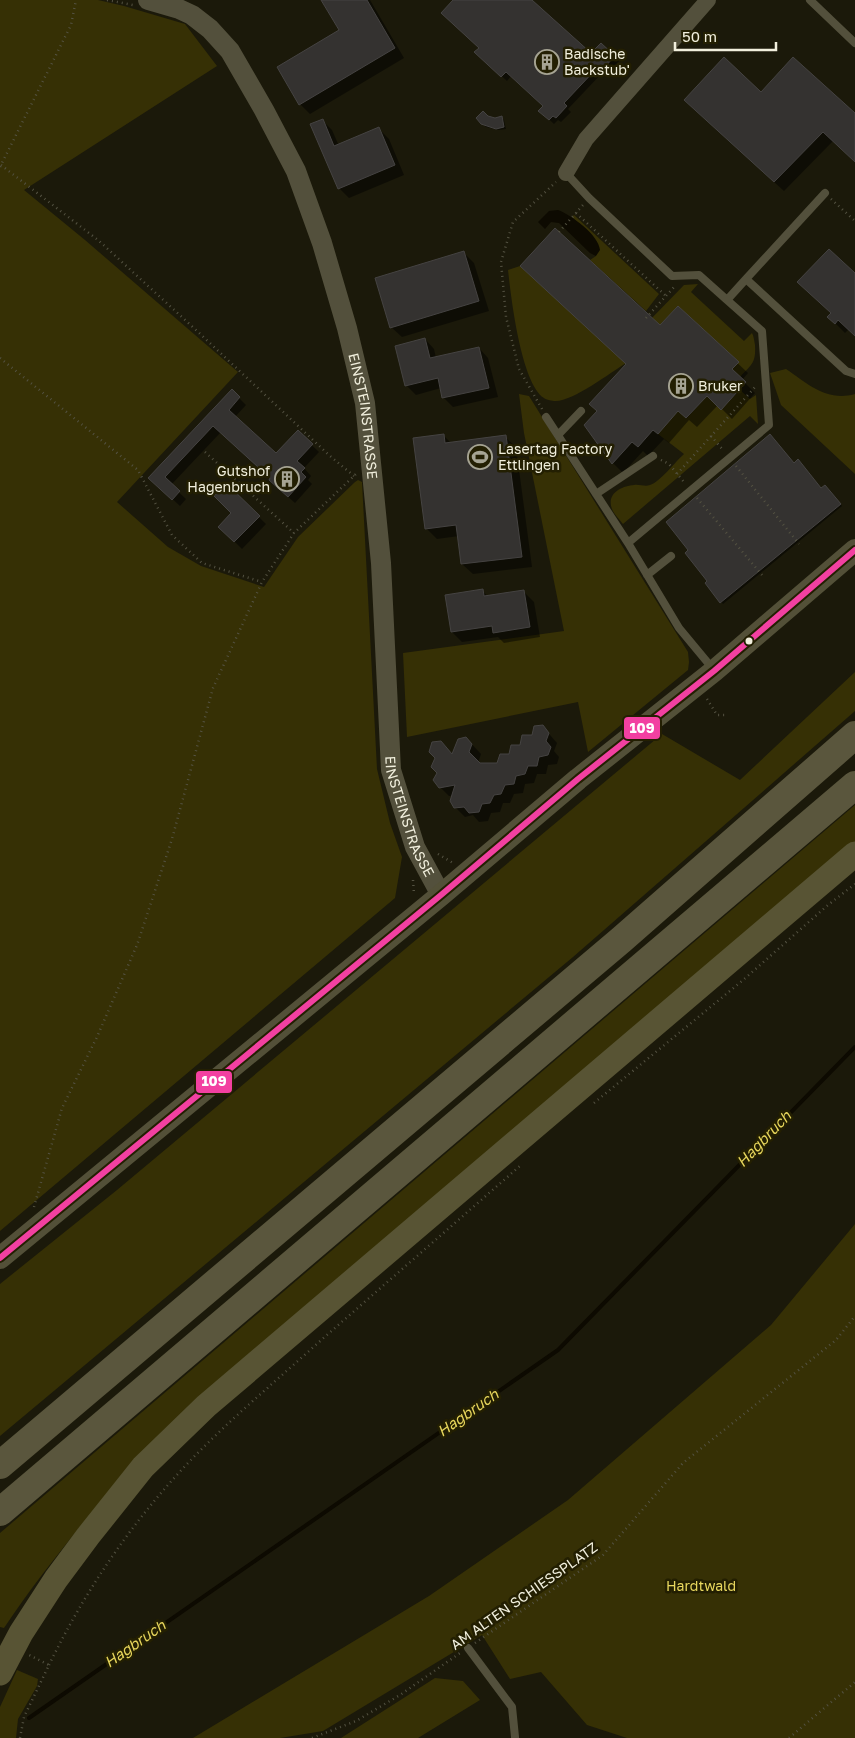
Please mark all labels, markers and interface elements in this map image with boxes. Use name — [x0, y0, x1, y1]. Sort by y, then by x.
scale bar — [675, 20, 776, 52]
text: 50 m — [682, 27, 717, 45]
place label: Badische Backstub' — [564, 45, 630, 78]
building icon: Badische Backstub' — [534, 49, 560, 75]
street label: EINSTEINSTRASSE — [345, 351, 382, 480]
building icon: Bruker — [668, 373, 694, 399]
place label: Bruker — [698, 377, 743, 394]
place label: Lasertag Factory Ettlingen — [498, 440, 612, 473]
sports icon: Lasertag Factory Ettlingen — [467, 444, 493, 470]
place label: Gutshof Hagenbruch — [187, 462, 270, 495]
building icon: Gutshof Hagenbruch — [274, 466, 300, 492]
unlabelled marker — [744, 636, 754, 646]
line badge: 109 — [623, 716, 661, 740]
text: 109 — [629, 719, 655, 736]
street label: EINSTEINSTRASSE — [382, 755, 438, 880]
line badge: 109 — [195, 1070, 233, 1094]
text: 109 — [201, 1072, 227, 1089]
water label: Hagbruch — [732, 1106, 796, 1171]
water label: Hagbruch — [433, 1384, 503, 1441]
street label: AM ALTEN SCHIESSPLATZ — [447, 1538, 600, 1653]
park label: Hardtwald — [666, 1577, 736, 1594]
water label: Hagbruch — [100, 1615, 170, 1672]

